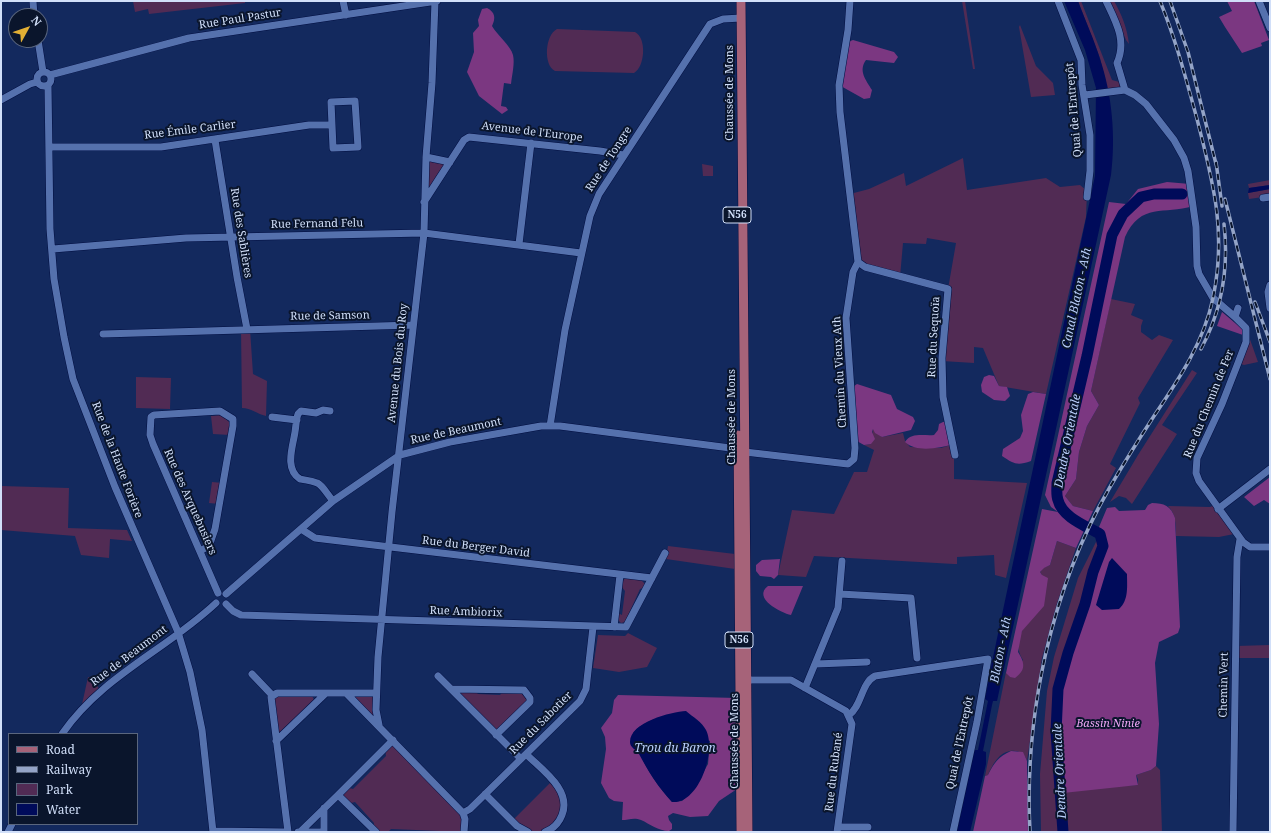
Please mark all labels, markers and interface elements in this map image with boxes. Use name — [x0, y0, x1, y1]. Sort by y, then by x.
street label: Rue Paul Pastur — [198, 6, 282, 32]
north arrow — [8, 8, 48, 48]
text: N — [28, 12, 45, 29]
street label: Chaussée de Mons — [723, 45, 737, 141]
street label: Quai de l'Entrepôt — [1063, 62, 1085, 158]
street label: Rue Émile Carlier — [144, 118, 236, 142]
street label: Avenue de l'Europe — [481, 119, 583, 145]
street label: Rue de Tongre — [583, 124, 635, 194]
street label: Rue des Sablières — [227, 187, 255, 279]
road number: N56 — [723, 207, 751, 223]
street label: Rue Fernand Felu — [271, 217, 363, 231]
water label: Canal Blaton - Ath — [1059, 246, 1095, 350]
street label: Rue du Sequoïa — [925, 296, 943, 378]
street label: Avenue du Bois du Roy — [385, 303, 411, 423]
street label: Rue de Samson — [290, 309, 370, 323]
street label: Chemin du Vieux Ath — [830, 316, 850, 428]
street label: Rue du Chemin de Fer — [1181, 348, 1237, 460]
street label: Chaussée de Mons — [725, 369, 739, 465]
water label: Dendre Orientale — [1052, 393, 1084, 489]
street label: Rue de la Haute Forière — [89, 400, 145, 520]
street label: Rue de Beaumont — [409, 415, 503, 447]
street label: Rue des Arquebusiers — [161, 447, 219, 557]
street label: Rue du Berger David — [421, 534, 531, 560]
street label: Rue Ambiorix — [429, 604, 503, 620]
water label: Blaton - Ath — [988, 616, 1014, 684]
street label: Rue de Beaumont — [88, 623, 170, 689]
road number: N56 — [725, 632, 753, 648]
street label: Chemin Vert — [1217, 652, 1231, 718]
street label: Rue du Sabotier — [507, 689, 575, 757]
street label: Chaussée de Mons — [728, 693, 742, 789]
street label: Quai de l'Entrepôt — [944, 695, 976, 791]
park label: Bassin Ninie — [1076, 717, 1140, 731]
water label: Dendre Orientale — [1050, 723, 1070, 819]
street label: Rue du Rubané — [823, 732, 845, 812]
legend — [8, 733, 138, 825]
text: Road — [46, 741, 75, 758]
water label: Trou du Baron — [634, 742, 716, 756]
text: Railway — [46, 761, 92, 778]
text: Park — [46, 781, 73, 798]
text: Water — [46, 801, 81, 818]

